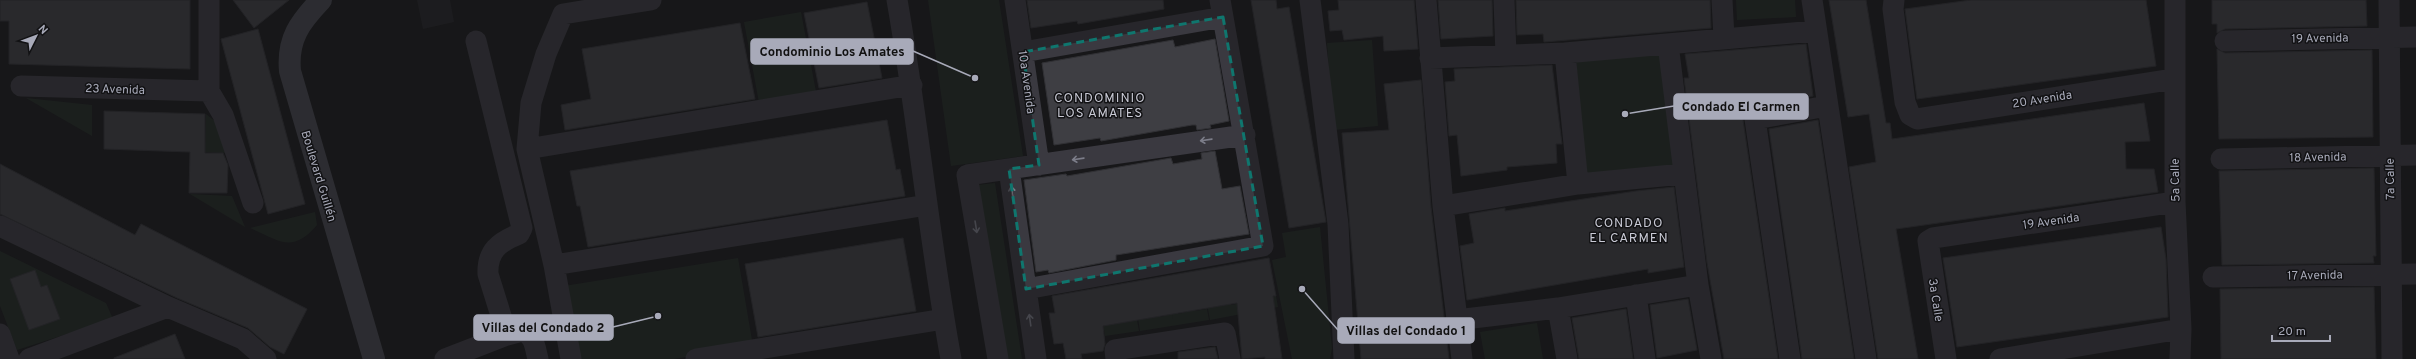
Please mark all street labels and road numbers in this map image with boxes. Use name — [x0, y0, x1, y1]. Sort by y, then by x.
street label: 19 Avenida — [2291, 31, 2349, 47]
street label: 10a Avenida — [1014, 49, 1038, 115]
street label: 23 Avenida — [85, 81, 145, 99]
street label: 20 Avenida — [2011, 87, 2073, 113]
street label: Boulevard Guillén — [297, 129, 340, 224]
street label: 18 Avenida — [2289, 150, 2347, 166]
street label: 5a Calle — [2168, 158, 2184, 202]
street label: 7a Calle — [2383, 158, 2399, 200]
street label: 19 Avenida — [2022, 210, 2081, 234]
street label: 17 Avenida — [2287, 268, 2343, 284]
street label: 3a Calle — [1924, 278, 1946, 323]

